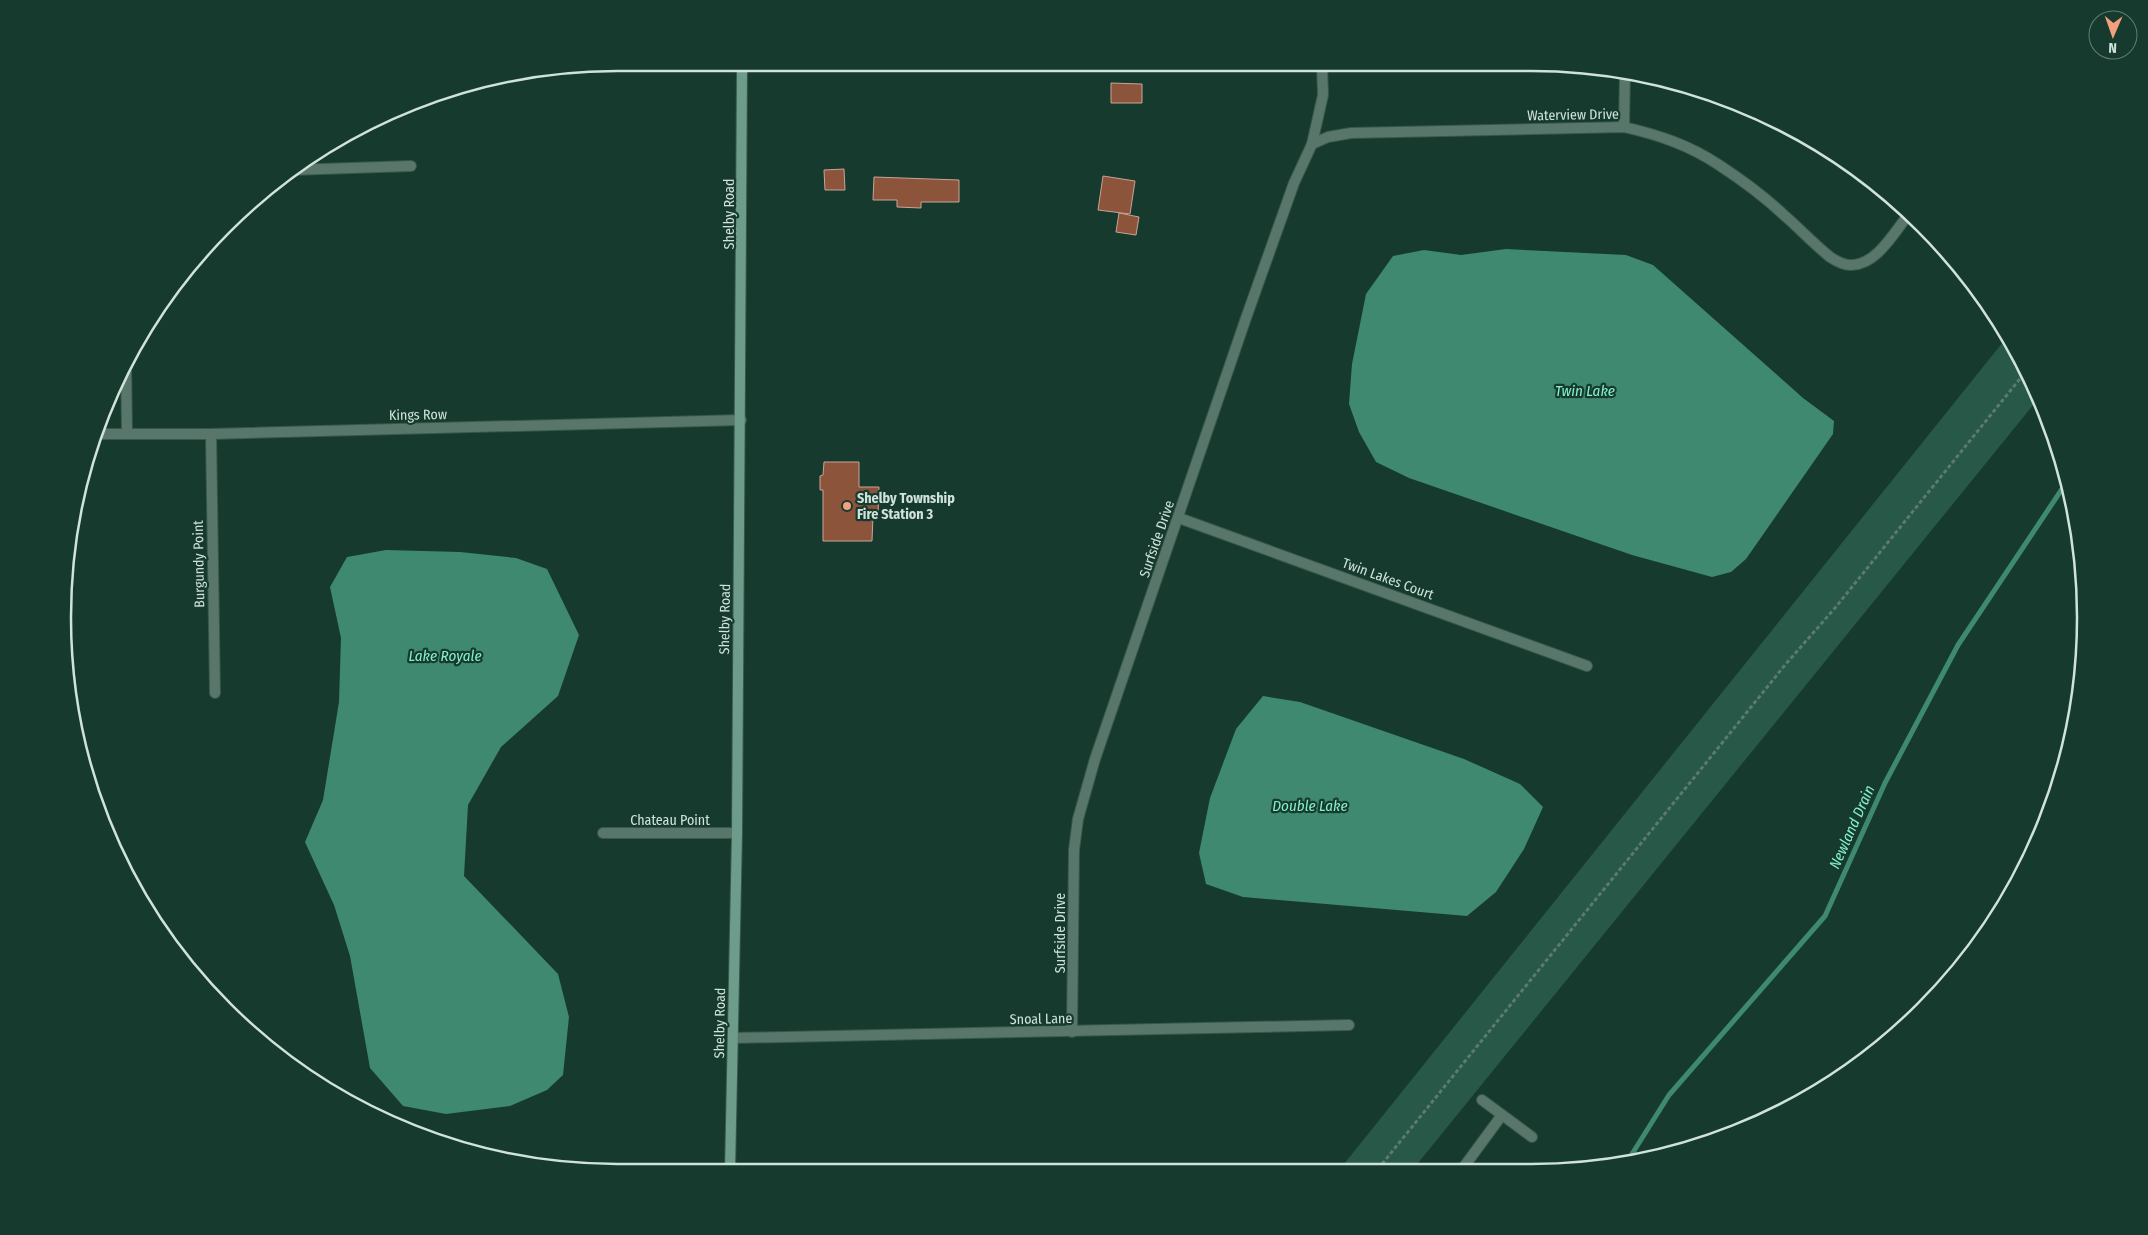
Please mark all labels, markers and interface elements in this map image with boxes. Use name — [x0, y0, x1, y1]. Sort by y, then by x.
north arrow — [2088, 10, 2138, 60]
text: N — [2108, 39, 2117, 56]
street label: Waterview Drive — [1527, 106, 1619, 124]
street label: Shelby Road — [721, 179, 738, 249]
water label: Twin Lake — [1555, 382, 1615, 400]
street label: Kings Row — [389, 406, 447, 424]
place label: Shelby Township Fire Station 3 — [857, 490, 955, 523]
street label: Surfside Drive — [1136, 498, 1178, 580]
marker: Shelby Township Fire Station 3 — [841, 500, 853, 512]
street label: Burgundy Point — [190, 520, 208, 608]
street label: Twin Lakes Court — [1340, 555, 1436, 604]
street label: Shelby Road — [716, 583, 734, 655]
water label: Lake Royale — [408, 647, 482, 665]
water label: Newland Drain — [1826, 782, 1878, 872]
water label: Double Lake — [1272, 797, 1348, 815]
street label: Chateau Point — [630, 812, 710, 829]
street label: Surfside Drive — [1052, 893, 1069, 973]
street label: Shelby Road — [711, 987, 729, 1059]
street label: Snoal Lane — [1010, 1010, 1072, 1028]

